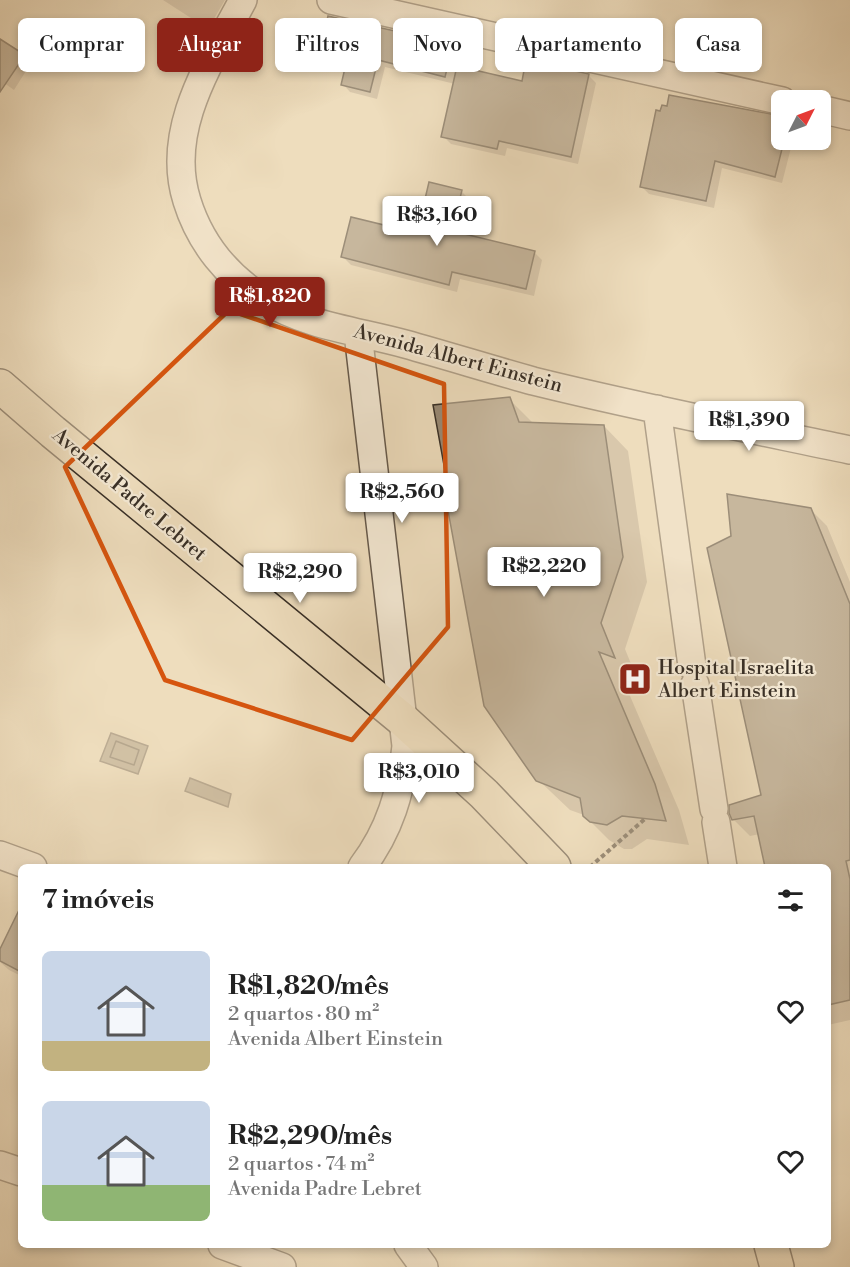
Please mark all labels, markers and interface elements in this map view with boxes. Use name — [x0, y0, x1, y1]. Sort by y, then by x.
chip: Comprar — [18, 18, 145, 72]
chip: Alugar — [157, 18, 263, 72]
chip: Filtros — [275, 18, 381, 72]
chip: Novo — [393, 18, 483, 72]
chip: Apartamento — [495, 18, 663, 72]
chip: Casa — [675, 18, 762, 72]
north arrow — [771, 90, 831, 150]
map controls — [771, 90, 831, 150]
pin: R$3,160 — [382, 196, 492, 247]
text: R$3,160 — [396, 203, 478, 228]
pin: R$1,820 — [215, 277, 325, 328]
text: R$1,820 — [229, 284, 311, 309]
street label: Avenida Albert Einstein — [350, 319, 565, 399]
pin: R$1,390 — [694, 401, 804, 452]
text: R$1,390 — [708, 408, 790, 433]
street label: Avenida Padre Lebret — [46, 422, 211, 567]
pin: R$2,560 — [347, 473, 457, 524]
text: R$2,560 — [360, 480, 444, 505]
pin: R$2,220 — [489, 547, 599, 598]
pin: R$2,290 — [245, 553, 355, 604]
text: R$2,220 — [502, 554, 586, 579]
text: R$2,290 — [258, 560, 342, 585]
place label: Hospital Israelita Albert Einstein — [657, 656, 815, 704]
hospital icon: Hospital Israelita Albert Einstein — [617, 661, 653, 697]
pin: R$3,010 — [364, 753, 474, 804]
text: R$3,010 — [378, 760, 460, 785]
text: 7 imóveis — [42, 884, 154, 916]
icon: filters — [774, 884, 807, 917]
text: R$1,820/mês — [228, 970, 389, 1002]
icon: home — [90, 975, 162, 1047]
icon: heart — [774, 995, 807, 1028]
text: 2 quartos · 80 m² — [228, 1002, 379, 1027]
text: Avenida Albert Einstein — [228, 1027, 443, 1052]
text: R$2,290/mês — [228, 1120, 392, 1152]
icon: home — [90, 1125, 162, 1197]
icon: heart — [774, 1145, 807, 1178]
text: 2 quartos · 74 m² — [228, 1152, 375, 1177]
text: Avenida Padre Lebret — [228, 1177, 422, 1202]

